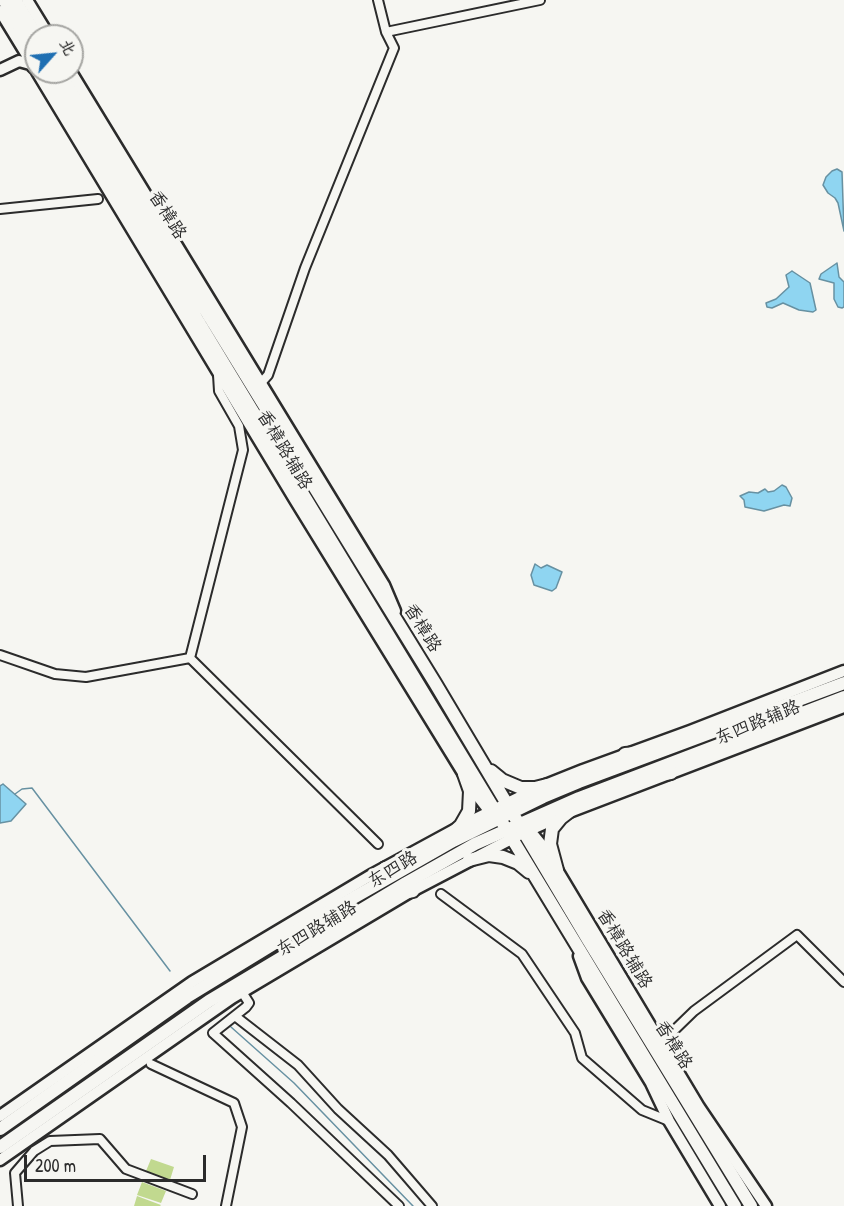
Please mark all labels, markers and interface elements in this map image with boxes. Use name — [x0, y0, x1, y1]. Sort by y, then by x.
north arrow — [24, 24, 84, 84]
text: 北 — [55, 35, 82, 59]
street label: 香樟路 — [144, 186, 190, 244]
street label: 香樟路辅路 — [252, 406, 316, 494]
street label: 香樟路 — [399, 599, 445, 657]
street label: 东四路辅路 — [712, 696, 804, 750]
street label: 东四路 — [364, 847, 422, 893]
street label: 东四路辅路 — [273, 897, 361, 961]
street label: 香樟路辅路 — [592, 905, 656, 993]
street label: 香樟路 — [650, 1016, 696, 1074]
scale bar — [27, 1143, 208, 1181]
text: 200 m — [35, 1153, 76, 1178]

